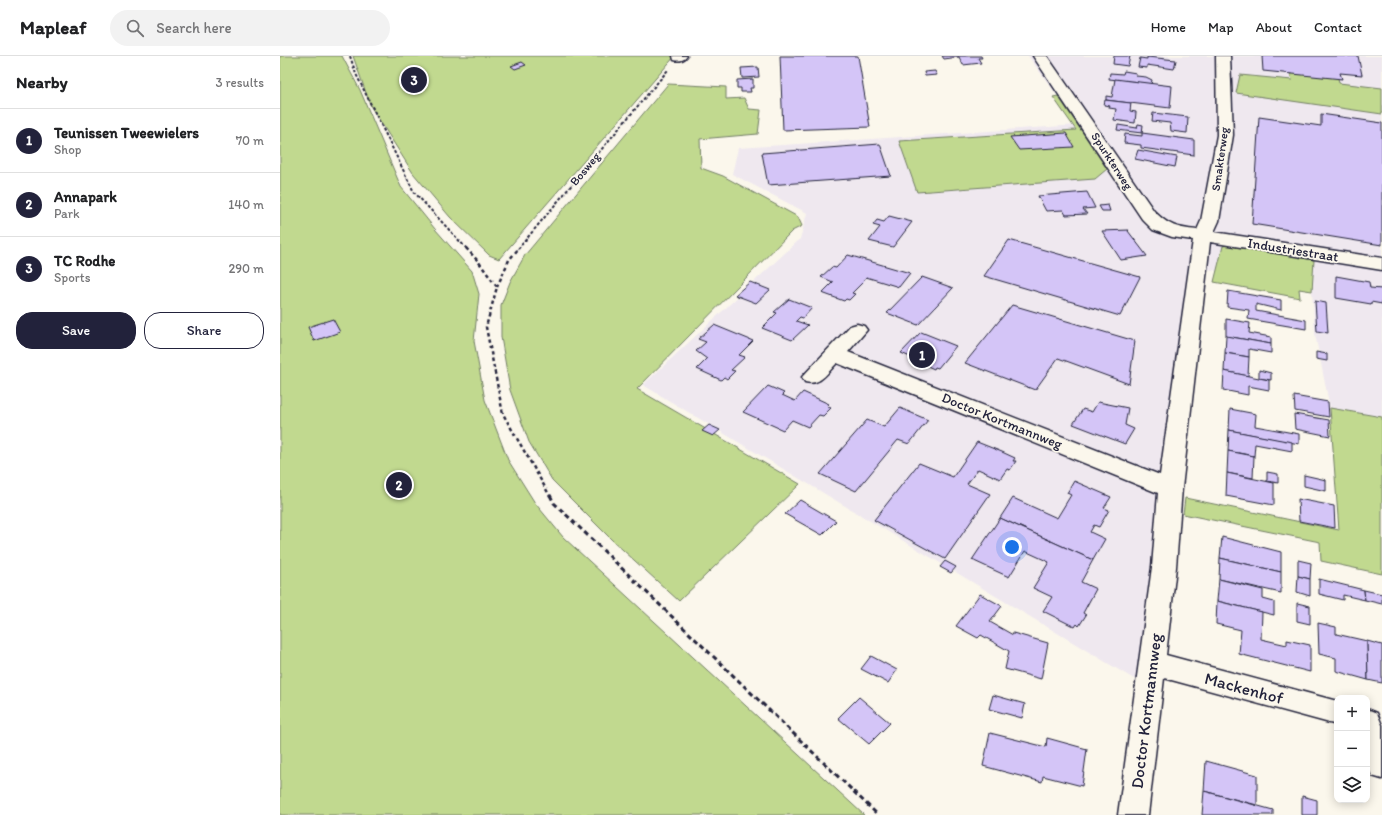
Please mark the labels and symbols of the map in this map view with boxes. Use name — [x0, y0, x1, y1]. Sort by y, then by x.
pin: 3 — [401, 65, 427, 95]
street label: Smakterweg — [1209, 125, 1232, 192]
street label: Spurkterweg — [1088, 130, 1136, 193]
street label: Bosweg — [567, 149, 604, 189]
street label: Industriestraat — [1246, 234, 1340, 266]
pin: 1 — [909, 340, 935, 370]
street label: Doctor Kortmannweg — [939, 389, 1066, 453]
pin: 2 — [386, 470, 412, 500]
your location — [1002, 537, 1022, 557]
street label: Doctor Kortmannweg — [1127, 632, 1165, 790]
street label: Mackenhof — [1202, 668, 1286, 708]

